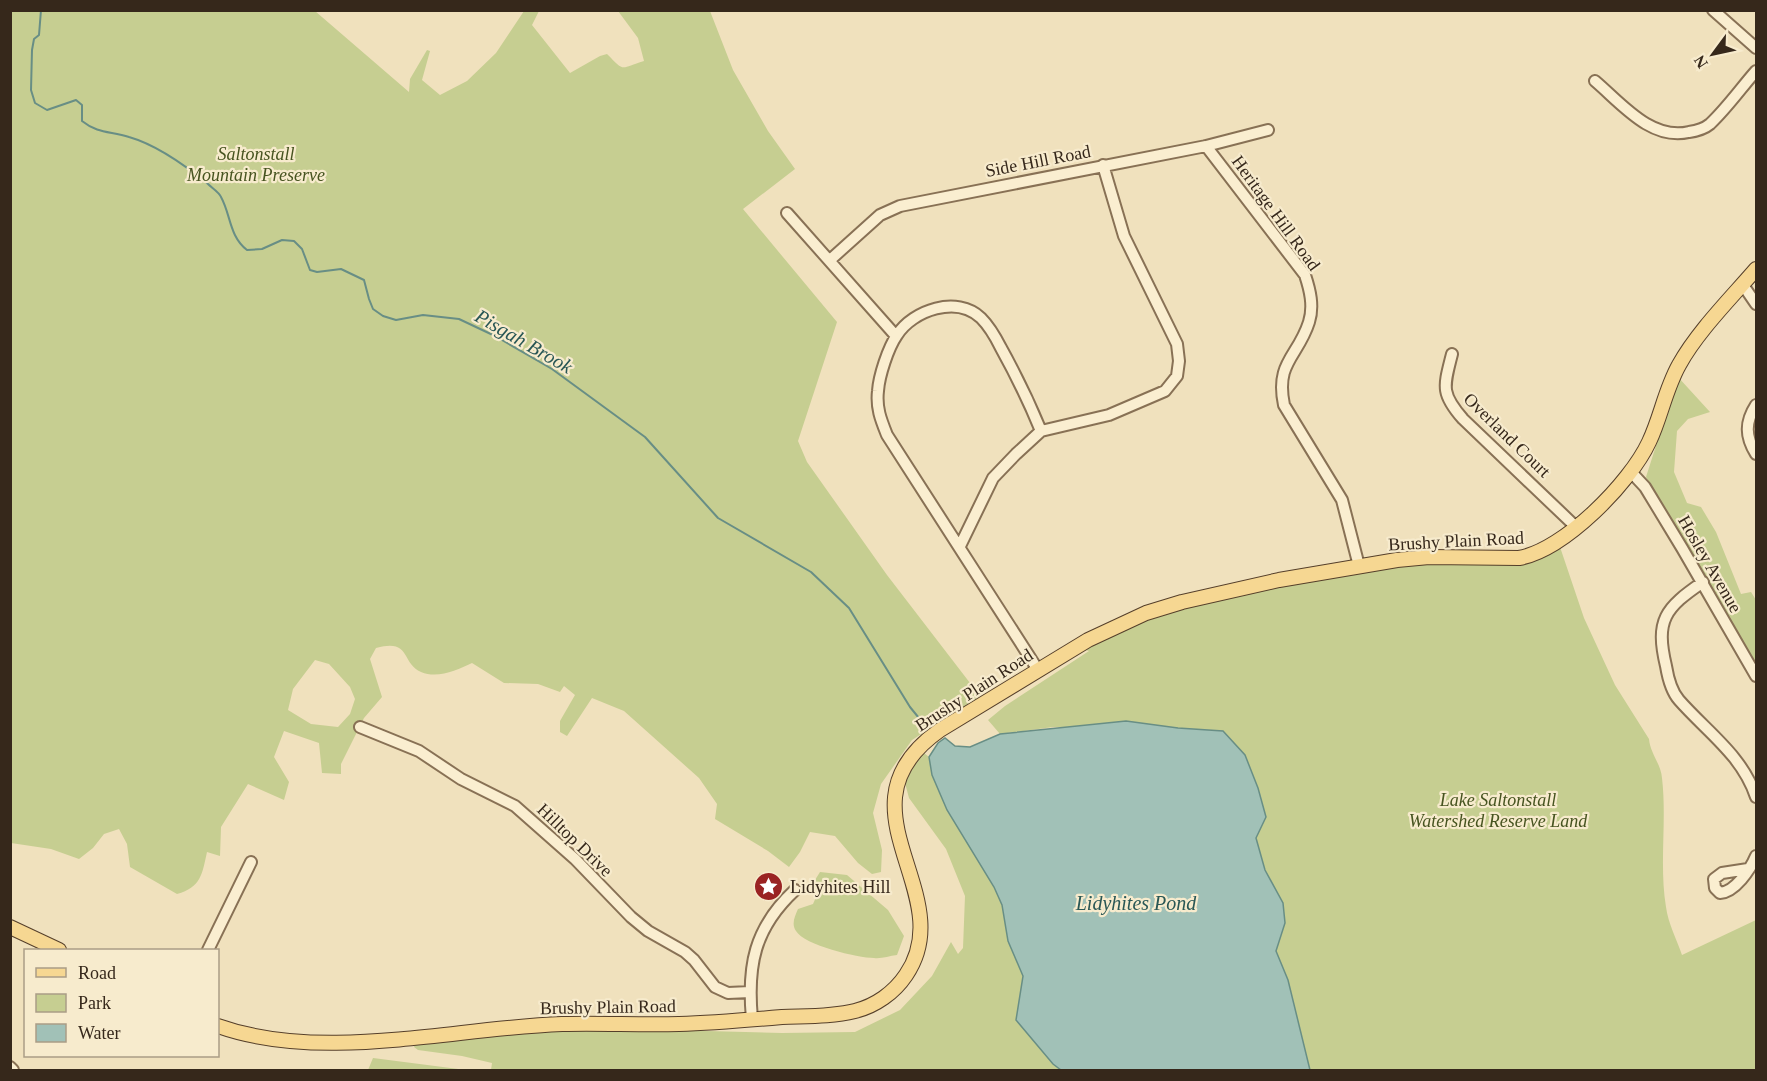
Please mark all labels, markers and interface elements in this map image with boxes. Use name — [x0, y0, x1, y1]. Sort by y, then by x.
north arrow — [1683, 24, 1743, 84]
text: N — [1690, 52, 1711, 71]
street label: Side Hill Road — [984, 141, 1092, 181]
park label: Saltonstall Mountain Preserve — [186, 144, 325, 185]
street label: Heritage Hill Road — [1228, 152, 1324, 274]
water label: Pisgah Brook — [470, 304, 578, 379]
street label: Overland Court — [1460, 389, 1554, 481]
street label: Hosley Avenue — [1674, 512, 1746, 616]
street label: Brushy Plain Road — [1388, 527, 1524, 555]
street label: Brushy Plain Road — [912, 645, 1036, 735]
park label: Lake Saltonstall Watershed Reserve Land — [1409, 790, 1588, 831]
street label: Hilltop Drive — [533, 799, 617, 881]
place icon: Lidyhites Hill — [753, 871, 785, 903]
place label: Lidyhites Hill — [790, 877, 891, 897]
water label: Lidyhites Pond — [1075, 892, 1197, 915]
legend — [24, 949, 219, 1057]
text: Road — [78, 963, 116, 983]
text: Park — [78, 993, 111, 1013]
street label: Brushy Plain Road — [540, 996, 676, 1018]
text: Water — [78, 1023, 121, 1043]

